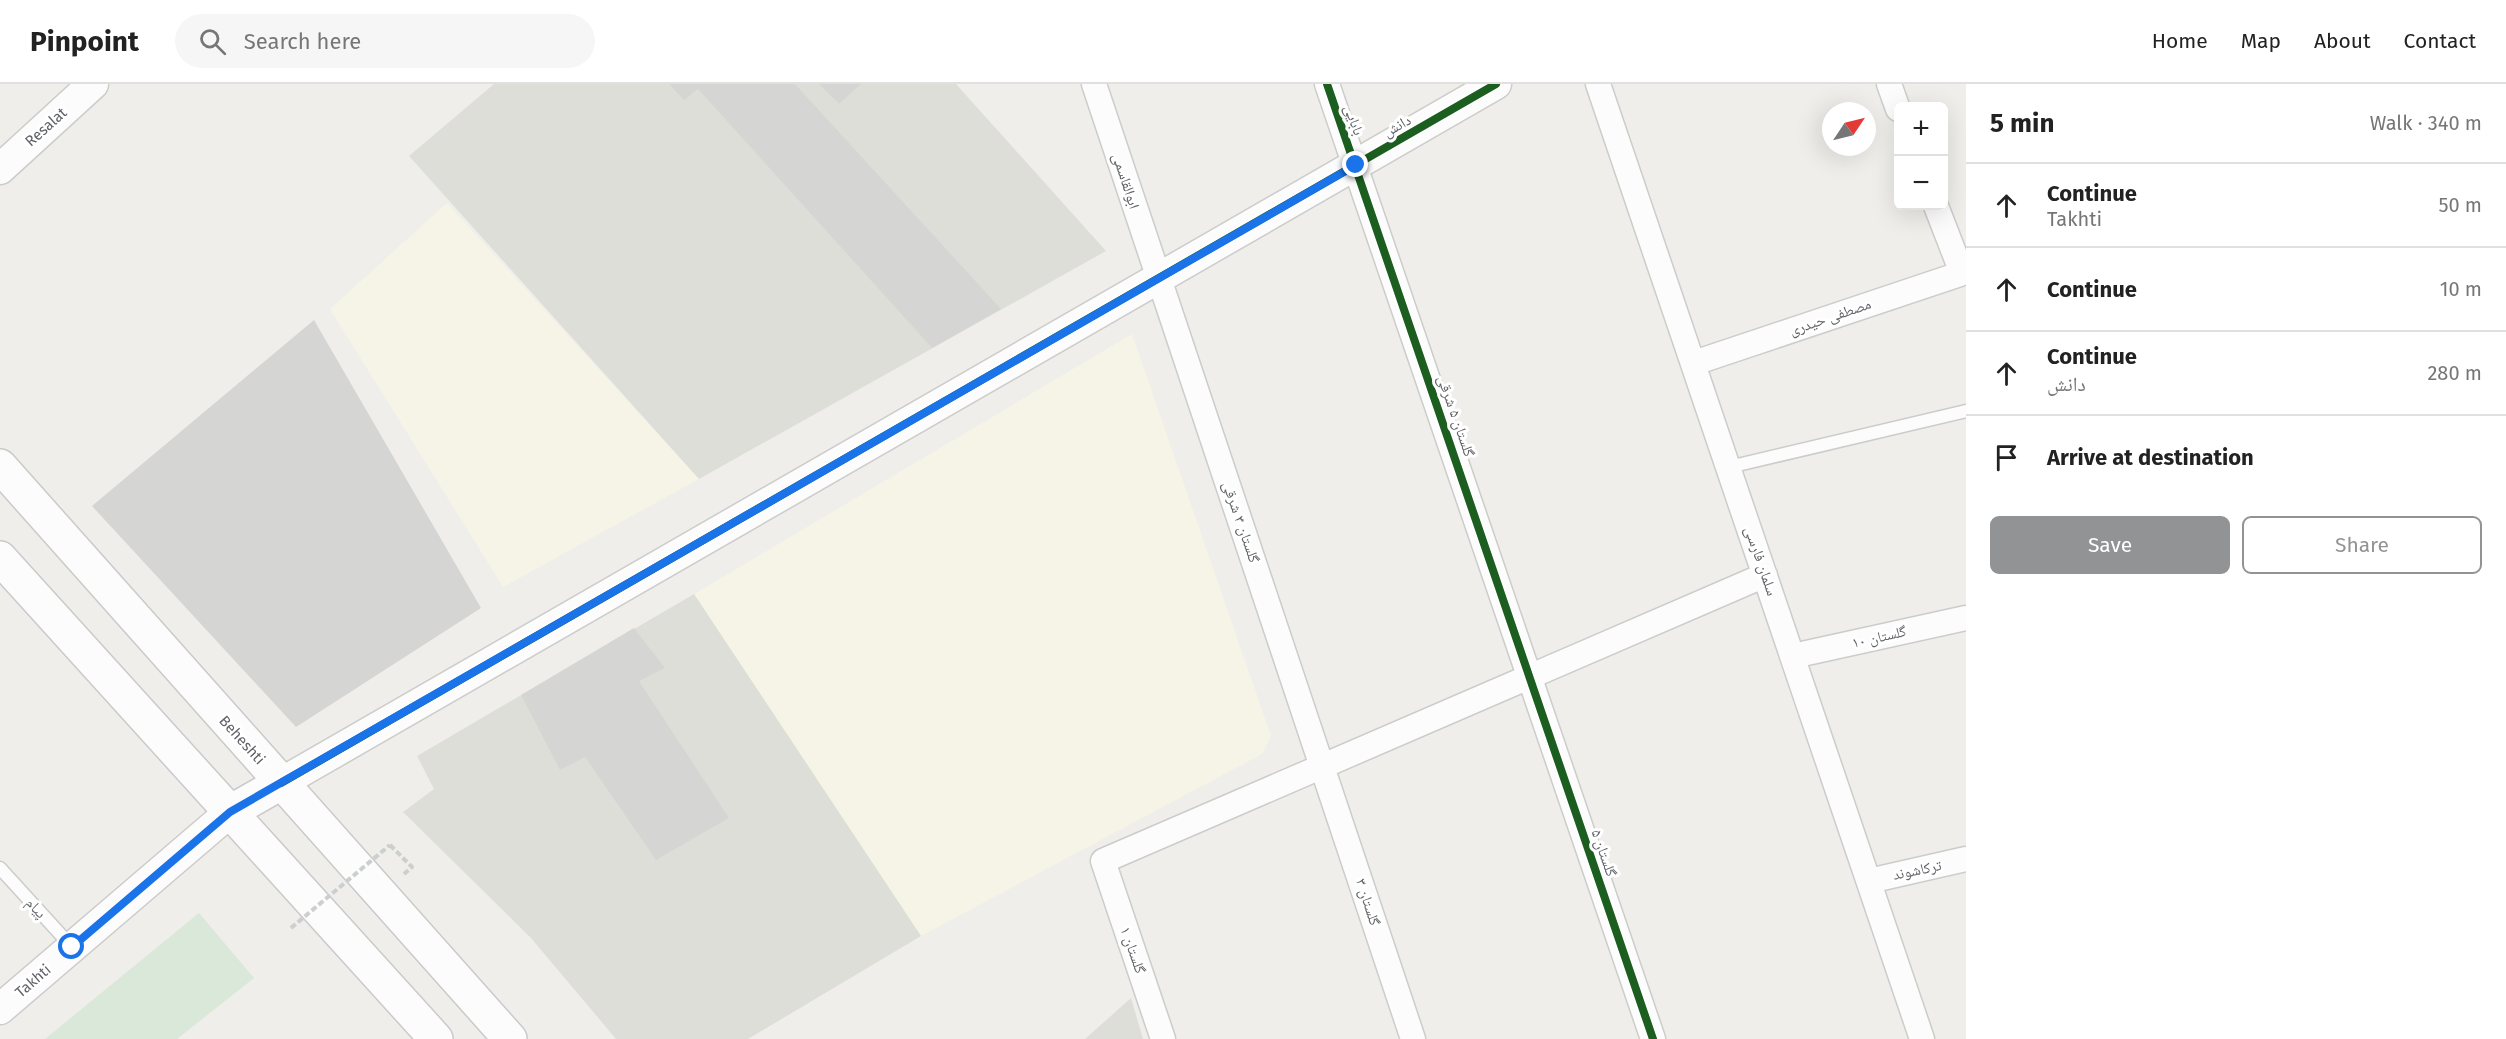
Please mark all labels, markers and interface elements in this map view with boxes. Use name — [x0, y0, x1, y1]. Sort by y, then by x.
search box — [175, 14, 595, 68]
text: Pinpoint — [30, 25, 139, 58]
icon: search — [196, 25, 229, 58]
text: Search here — [244, 28, 361, 55]
text: Home — [2152, 28, 2208, 54]
text: Map — [2241, 28, 2281, 54]
text: About — [2314, 28, 2371, 54]
text: Contact — [2404, 28, 2476, 54]
street label: بابایی — [1339, 102, 1368, 138]
north arrow — [1822, 102, 1876, 156]
map controls — [1894, 102, 1948, 210]
button: + — [1894, 102, 1948, 156]
street label: Resalat — [21, 103, 71, 150]
text: 5 min — [1990, 108, 2054, 139]
street label: دانش — [1380, 111, 1415, 142]
text: Walk · 340 m — [2370, 111, 2482, 135]
street label: ابوالقاسمی — [1108, 151, 1143, 211]
route end — [1342, 151, 1368, 177]
button: − — [1894, 156, 1948, 210]
text: Continue — [2047, 180, 2137, 207]
icon: ahead — [1990, 189, 2023, 222]
text: 50 m — [2438, 193, 2482, 217]
text: Takhti — [2047, 207, 2102, 231]
icon: ahead — [1990, 273, 2023, 306]
text: Continue — [2047, 276, 2137, 303]
text: 10 m — [2440, 277, 2482, 301]
street label: مصطفی حیدری — [1787, 295, 1874, 340]
text: Continue — [2047, 343, 2137, 370]
icon: ahead — [1990, 357, 2023, 390]
text: 280 m — [2427, 361, 2482, 385]
text: دانش — [2047, 372, 2086, 396]
street label: گلستان ۵ شرقی — [1433, 373, 1478, 460]
icon: arrive — [1990, 441, 2023, 474]
text: Arrive at destination — [2047, 444, 2254, 471]
street label: گلستان ۳ شرقی — [1218, 479, 1263, 566]
button: Save — [1990, 516, 2230, 574]
button: Share — [2242, 516, 2482, 574]
street label: سلمان فارسی — [1740, 524, 1781, 599]
street label: گلستان ۱۰ — [1850, 622, 1909, 653]
street label: Beheshti — [215, 712, 269, 768]
street label: گلستان ۵ — [1587, 827, 1621, 880]
street label: ترکاشوند — [1891, 856, 1944, 884]
street label: گلستان ۳ — [1351, 876, 1384, 929]
street label: پیام — [21, 894, 50, 923]
street label: گلستان ۱ — [1116, 924, 1150, 977]
route start — [58, 933, 84, 959]
street label: Takhti — [12, 961, 54, 1001]

